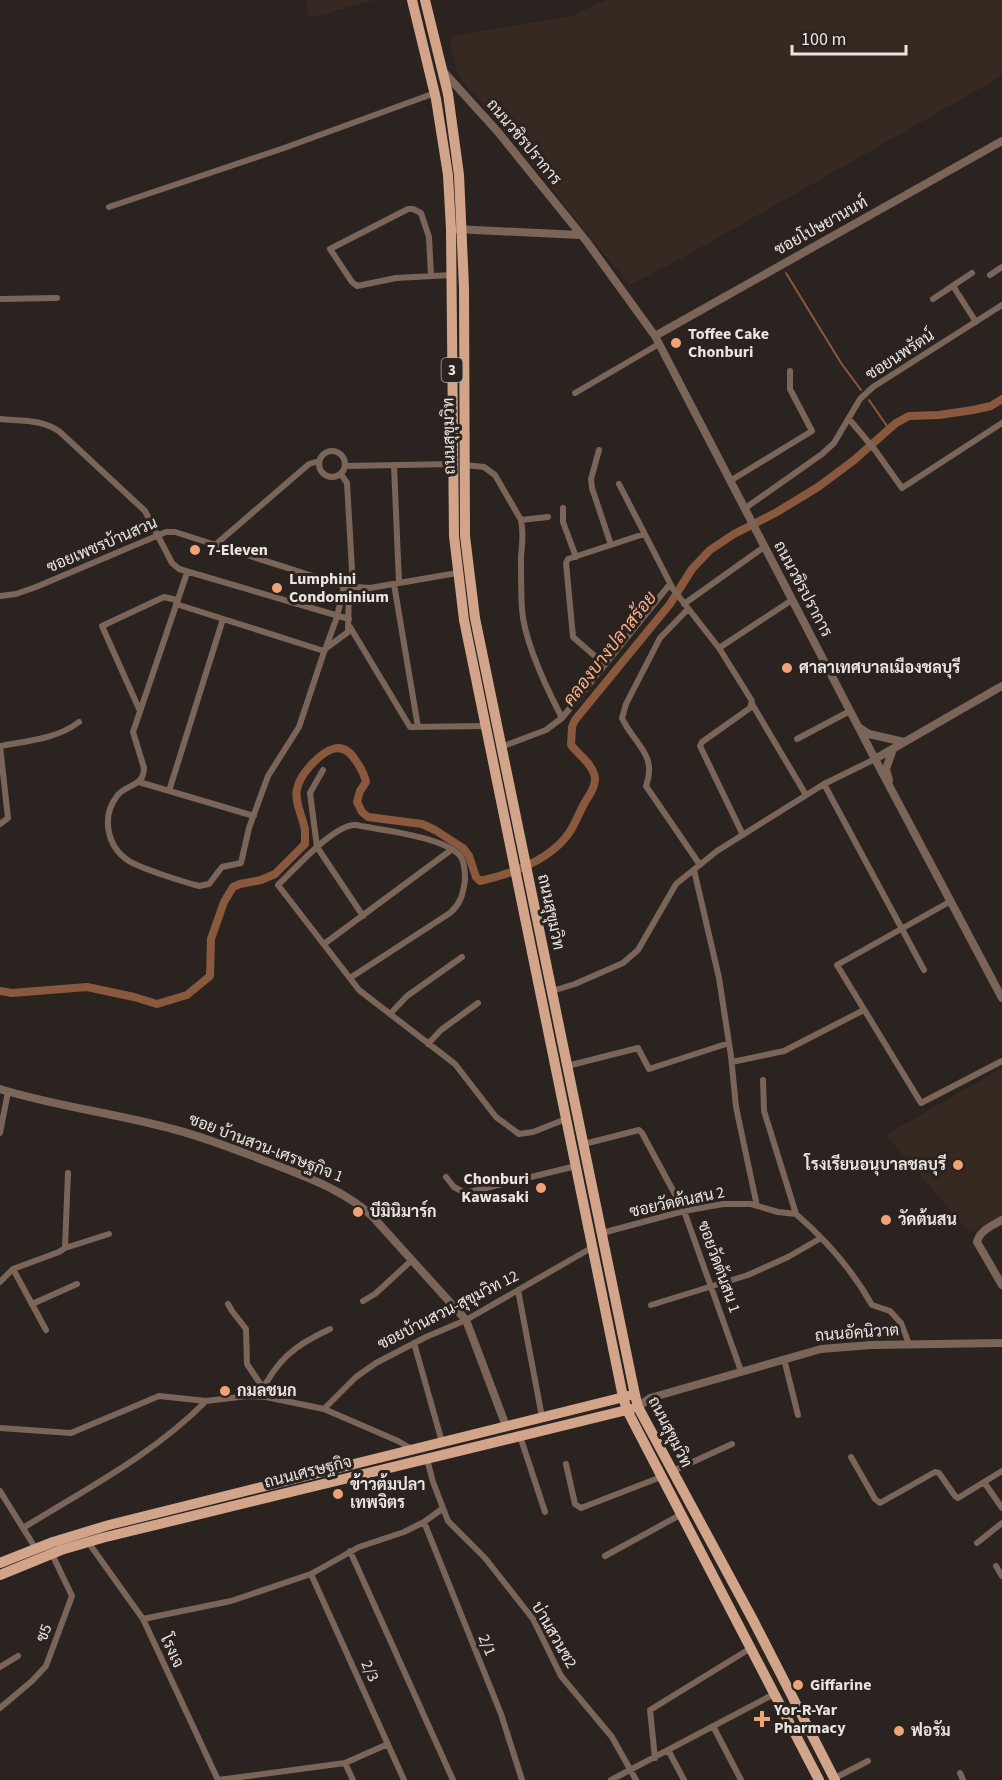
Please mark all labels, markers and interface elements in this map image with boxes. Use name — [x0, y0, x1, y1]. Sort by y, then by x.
scale bar — [792, 18, 906, 56]
text: 100 m — [801, 27, 846, 52]
street label: ถนนวชิรปราการ — [481, 94, 567, 190]
street label: ซอยโปษยานนท์ — [769, 190, 872, 261]
place label: Toffee Cake Chonburi — [688, 323, 769, 363]
street label: ซอยนพรัตน์ — [860, 323, 939, 385]
marker: Toffee Cake Chonburi — [669, 336, 683, 350]
road number: 3 — [442, 358, 462, 382]
street label: ถนนสุขุมวิท — [437, 397, 461, 475]
street label: ซอยเพชรบ้านสวน — [43, 512, 161, 578]
street label: ถนนวชิรปราการ — [768, 537, 838, 641]
place label: 7-Eleven — [207, 539, 268, 561]
marker: 7-Eleven — [188, 543, 202, 557]
place label: Lumphini Condominium — [289, 568, 389, 608]
marker: Lumphini Condominium — [270, 581, 284, 595]
water label: คลองบางปลาสร้อย — [557, 586, 663, 712]
place label: ศาลาเทศบาลเมืองชลบุรี — [799, 657, 961, 679]
marker: ศาลาเทศบาลเมืองชลบุรี — [780, 661, 794, 675]
street label: ถนนสุขุมวิท — [532, 872, 570, 952]
street label: ซอย บ้านสวน-เศรษฐกิจ 1 — [186, 1108, 346, 1188]
place label: โรงเรียนอนุบาลชลบุรี — [803, 1153, 947, 1176]
marker: โรงเรียนอนุบาลชลบุรี — [951, 1158, 965, 1172]
place label: Chonburi Kawasaki — [461, 1168, 529, 1208]
marker: Chonburi Kawasaki — [534, 1181, 548, 1195]
street label: ซอยวัดต้นสน 2 — [627, 1181, 727, 1223]
place label: บีมินิมาร์ก — [370, 1200, 437, 1223]
marker: บีมินิมาร์ก — [351, 1205, 365, 1219]
place label: วัดต้นสน — [898, 1208, 957, 1231]
marker: วัดต้นสน — [879, 1213, 893, 1227]
street label: ซอยวัดต้นสน 1 — [692, 1218, 746, 1316]
street label: ซอยบ้านสวน-สุขุมวิท 12 — [374, 1265, 522, 1355]
street label: ถนนอัคนิวาต — [814, 1319, 900, 1347]
place label: กมลชนก — [237, 1380, 297, 1402]
marker: กมลชนก — [218, 1384, 232, 1398]
street label: ถนนสุขุมวิท — [643, 1393, 697, 1471]
street label: ถนนเศรษฐกิจ — [262, 1450, 354, 1494]
place label: ข้าวต้มปลา เทพจิตร — [350, 1473, 425, 1514]
marker: ข้าวต้มปลา เทพจิตร — [331, 1487, 345, 1501]
street label: บ่านสวนซ2 — [526, 1598, 582, 1672]
street label: ซ5 — [31, 1621, 57, 1645]
street label: โรงเจ — [154, 1629, 190, 1671]
street label: 2/1 — [473, 1631, 501, 1659]
street label: 2/3 — [356, 1657, 384, 1685]
place label: Giffarine — [810, 1674, 871, 1696]
marker: Giffarine — [791, 1678, 805, 1692]
place label: Yor-R-Yar Pharmacy — [773, 1699, 846, 1739]
marker: Yor-R-Yar Pharmacy — [755, 1712, 769, 1726]
place label: ฟอรัม — [911, 1720, 951, 1742]
marker: ฟอรัม — [892, 1724, 906, 1738]

